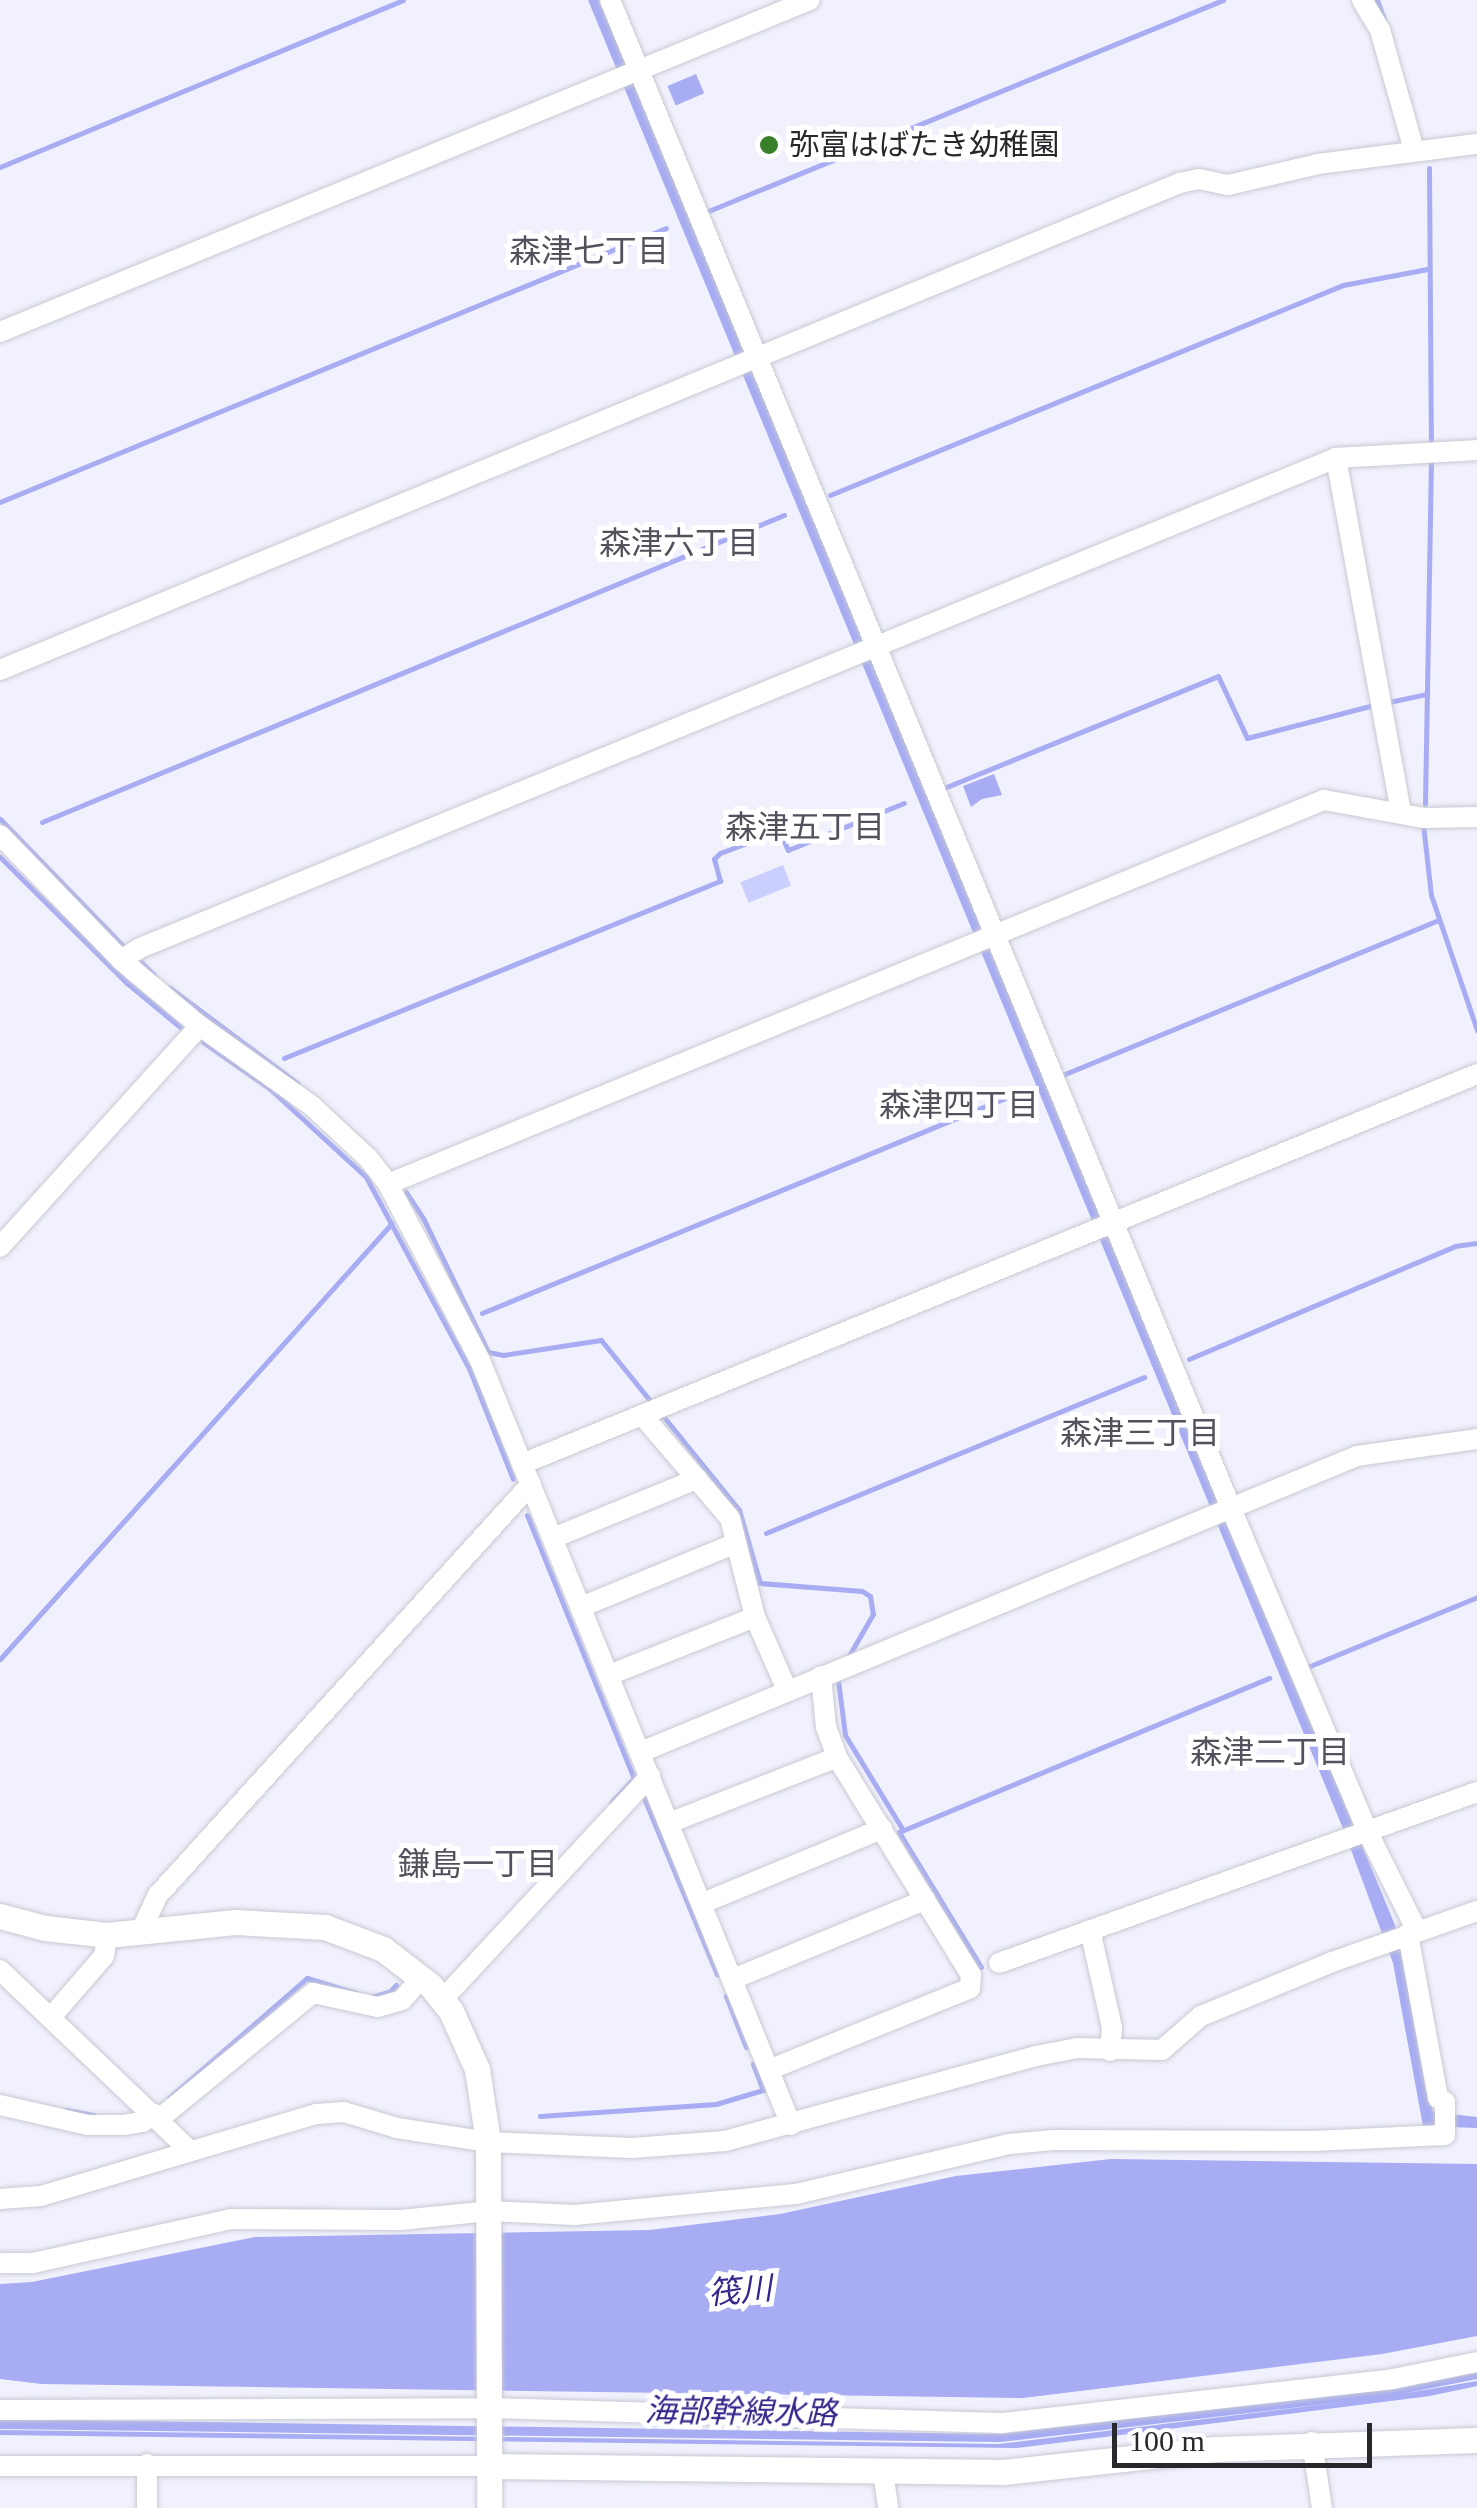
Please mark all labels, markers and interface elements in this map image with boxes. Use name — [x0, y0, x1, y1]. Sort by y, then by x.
place label: 弥富はばたき幼稚園 — [789, 127, 1059, 163]
marker: 弥富はばたき幼稚園 — [758, 134, 780, 156]
district label: 森津七丁目 — [509, 232, 669, 270]
district label: 森津六丁目 — [599, 524, 759, 562]
district label: 森津五丁目 — [725, 808, 885, 846]
district label: 森津四丁目 — [879, 1086, 1039, 1124]
district label: 森津三丁目 — [1060, 1414, 1220, 1452]
district label: 森津二丁目 — [1190, 1733, 1350, 1771]
district label: 鎌島一丁目 — [398, 1845, 558, 1883]
water label: 筏川 — [706, 2269, 774, 2313]
water label: 海部幹線水路 — [645, 2391, 837, 2433]
scale bar — [1117, 2403, 1377, 2465]
text: 100 m — [1129, 2424, 1205, 2457]

